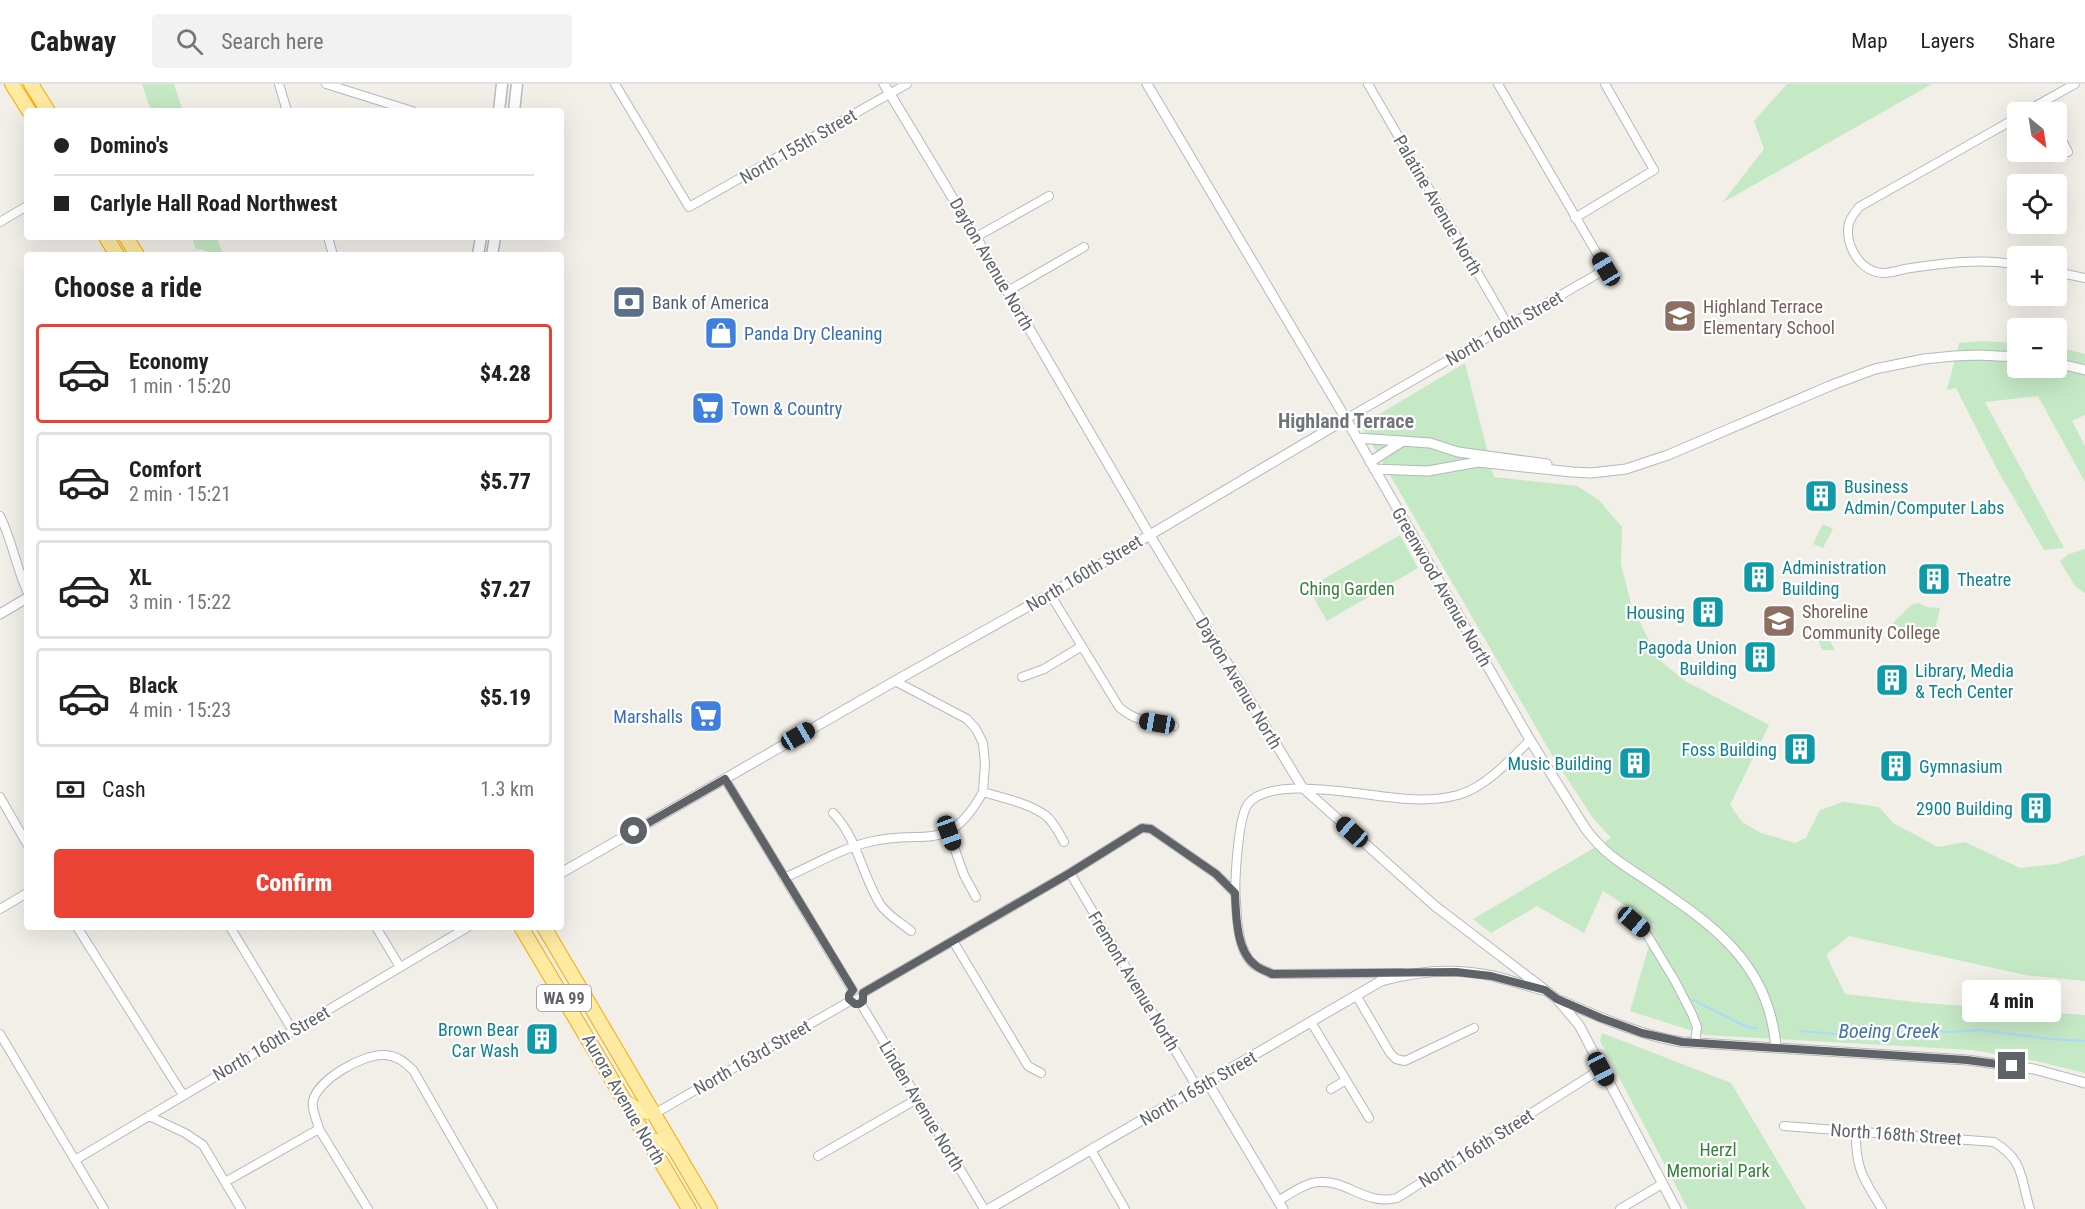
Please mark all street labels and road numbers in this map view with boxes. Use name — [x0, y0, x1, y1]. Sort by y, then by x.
street label: North 155th Street — [736, 104, 860, 188]
street label: Palatine Avenue North — [1389, 131, 1487, 279]
street label: Dayton Avenue North — [946, 194, 1038, 334]
street label: North 160th Street — [1442, 286, 1566, 370]
street label: Greenwood Avenue North — [1388, 504, 1496, 670]
street label: North 160th Street — [1022, 530, 1146, 616]
street label: Dayton Avenue North — [1192, 614, 1286, 752]
street label: Fremont Avenue North — [1084, 907, 1184, 1055]
road number: WA 99 — [537, 985, 591, 1011]
street label: North 160th Street — [209, 1001, 333, 1085]
street label: North 163rd Street — [690, 1015, 814, 1099]
street label: Aurora Avenue North — [578, 1030, 670, 1168]
street label: Linden Avenue North — [875, 1037, 969, 1175]
street label: North 165th Street — [1136, 1046, 1260, 1130]
street label: North 166th Street — [1415, 1104, 1537, 1192]
street label: North 168th Street — [1830, 1119, 1962, 1149]

